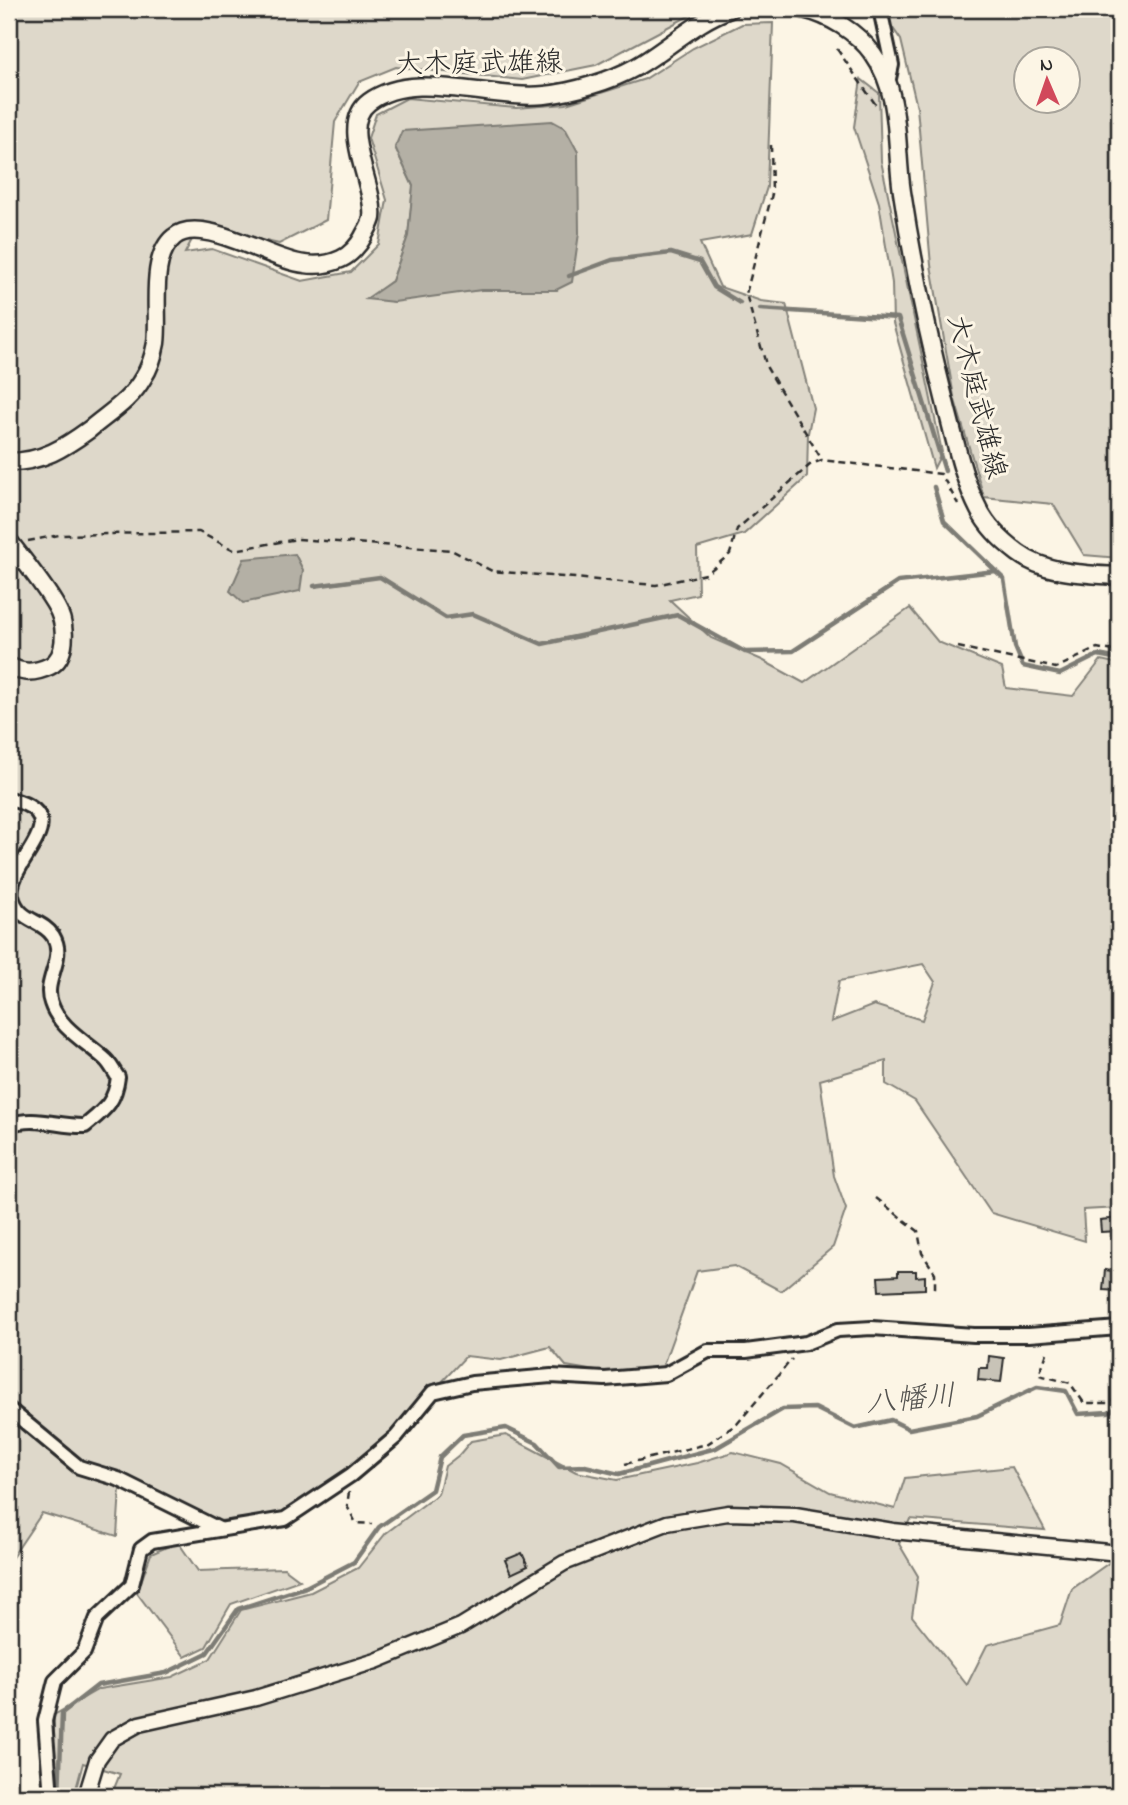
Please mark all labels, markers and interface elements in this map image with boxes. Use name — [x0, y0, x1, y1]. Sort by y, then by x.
street label: 大木庭武雄線 — [395, 43, 563, 87]
north arrow — [1012, 46, 1082, 116]
text: N — [1040, 52, 1054, 79]
street label: 大木庭武雄線 — [935, 311, 1015, 483]
water label: 八幡川 — [864, 1375, 958, 1427]

